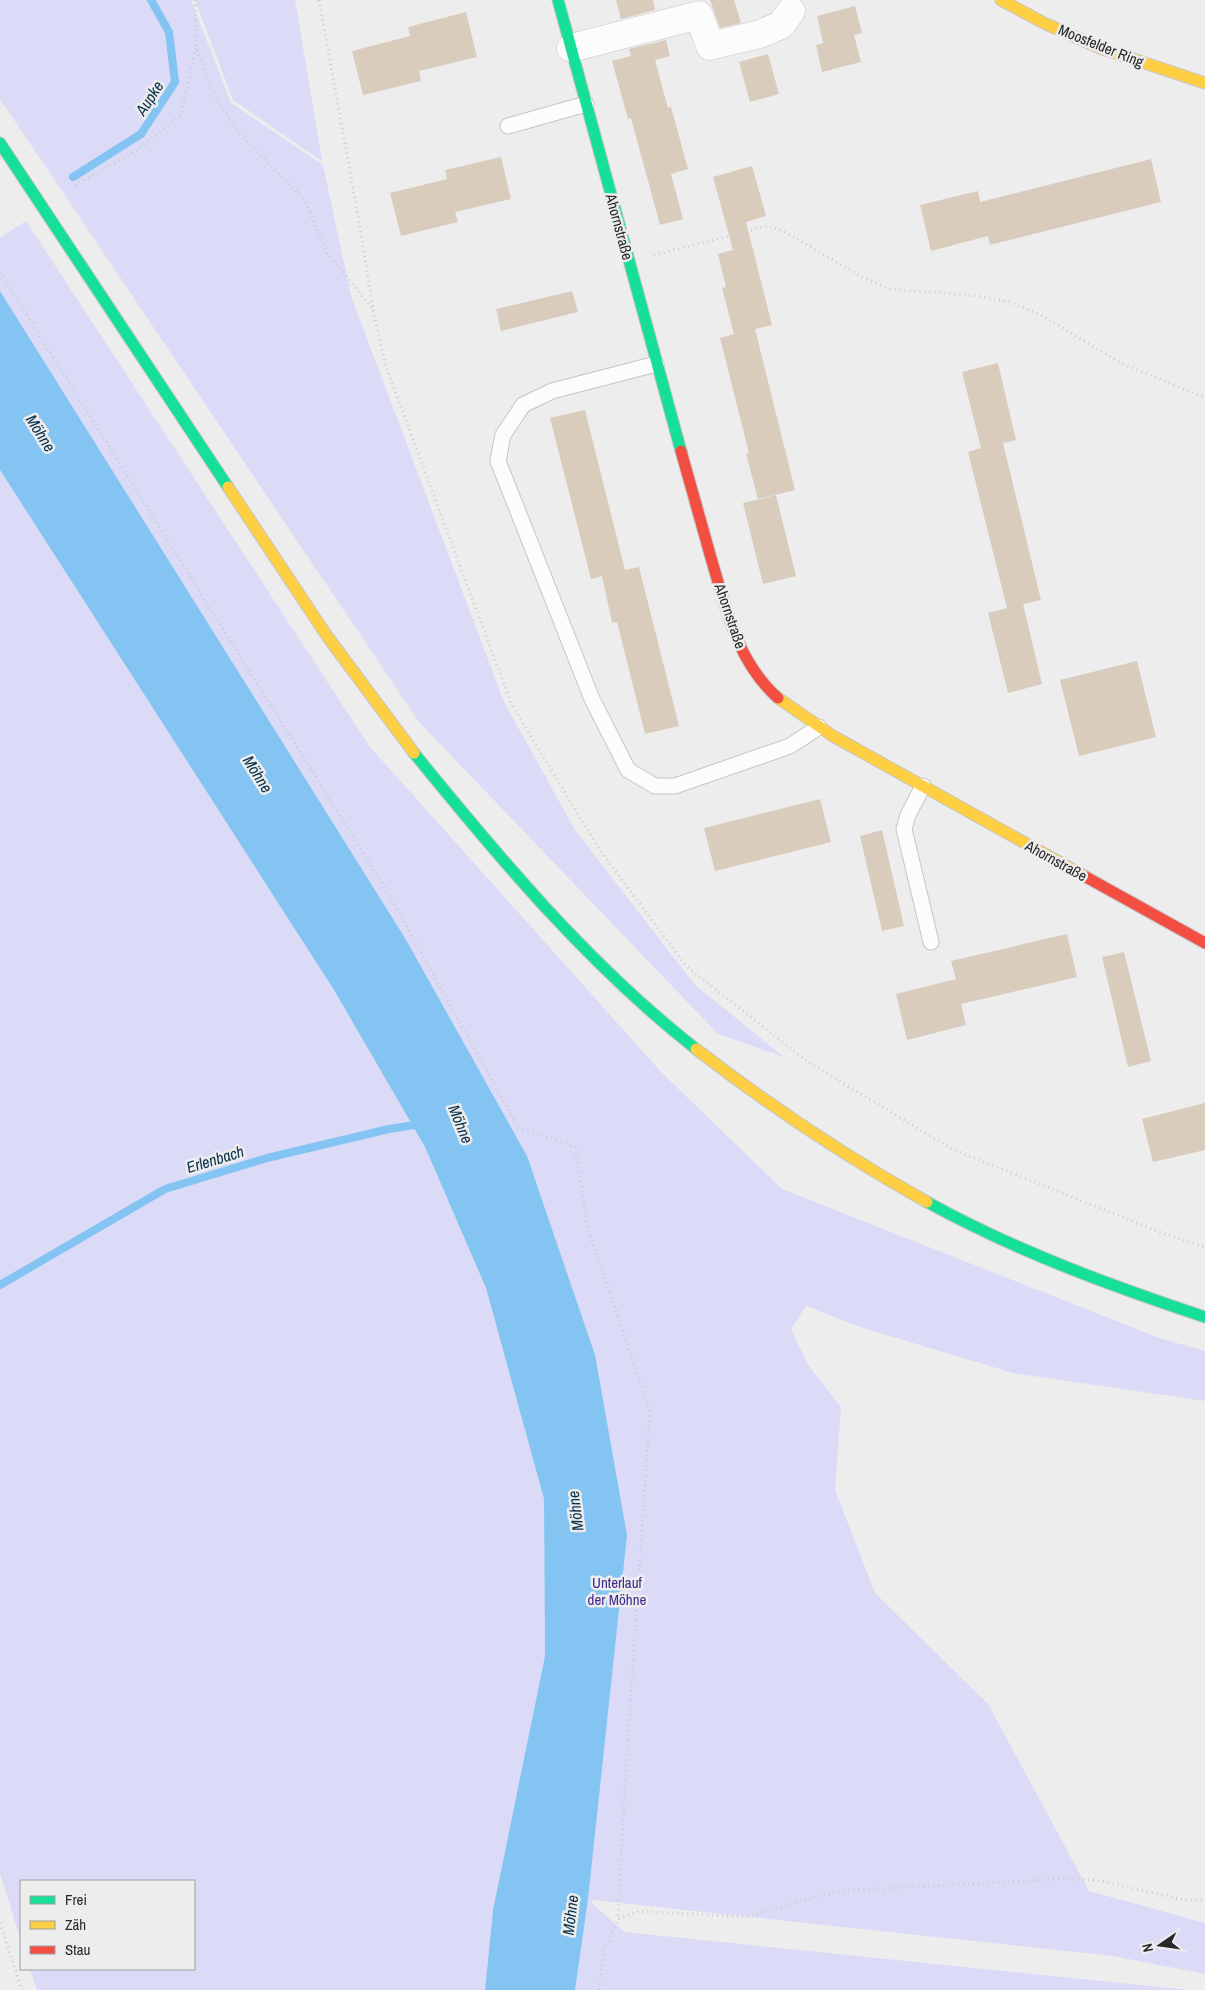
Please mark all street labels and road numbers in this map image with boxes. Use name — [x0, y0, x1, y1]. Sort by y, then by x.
street label: Moosfelder Ring — [1055, 19, 1147, 72]
street label: Ahornstraße — [600, 190, 638, 262]
street label: Ahornstraße — [709, 579, 751, 651]
street label: Ahornstraße — [1021, 834, 1091, 886]

